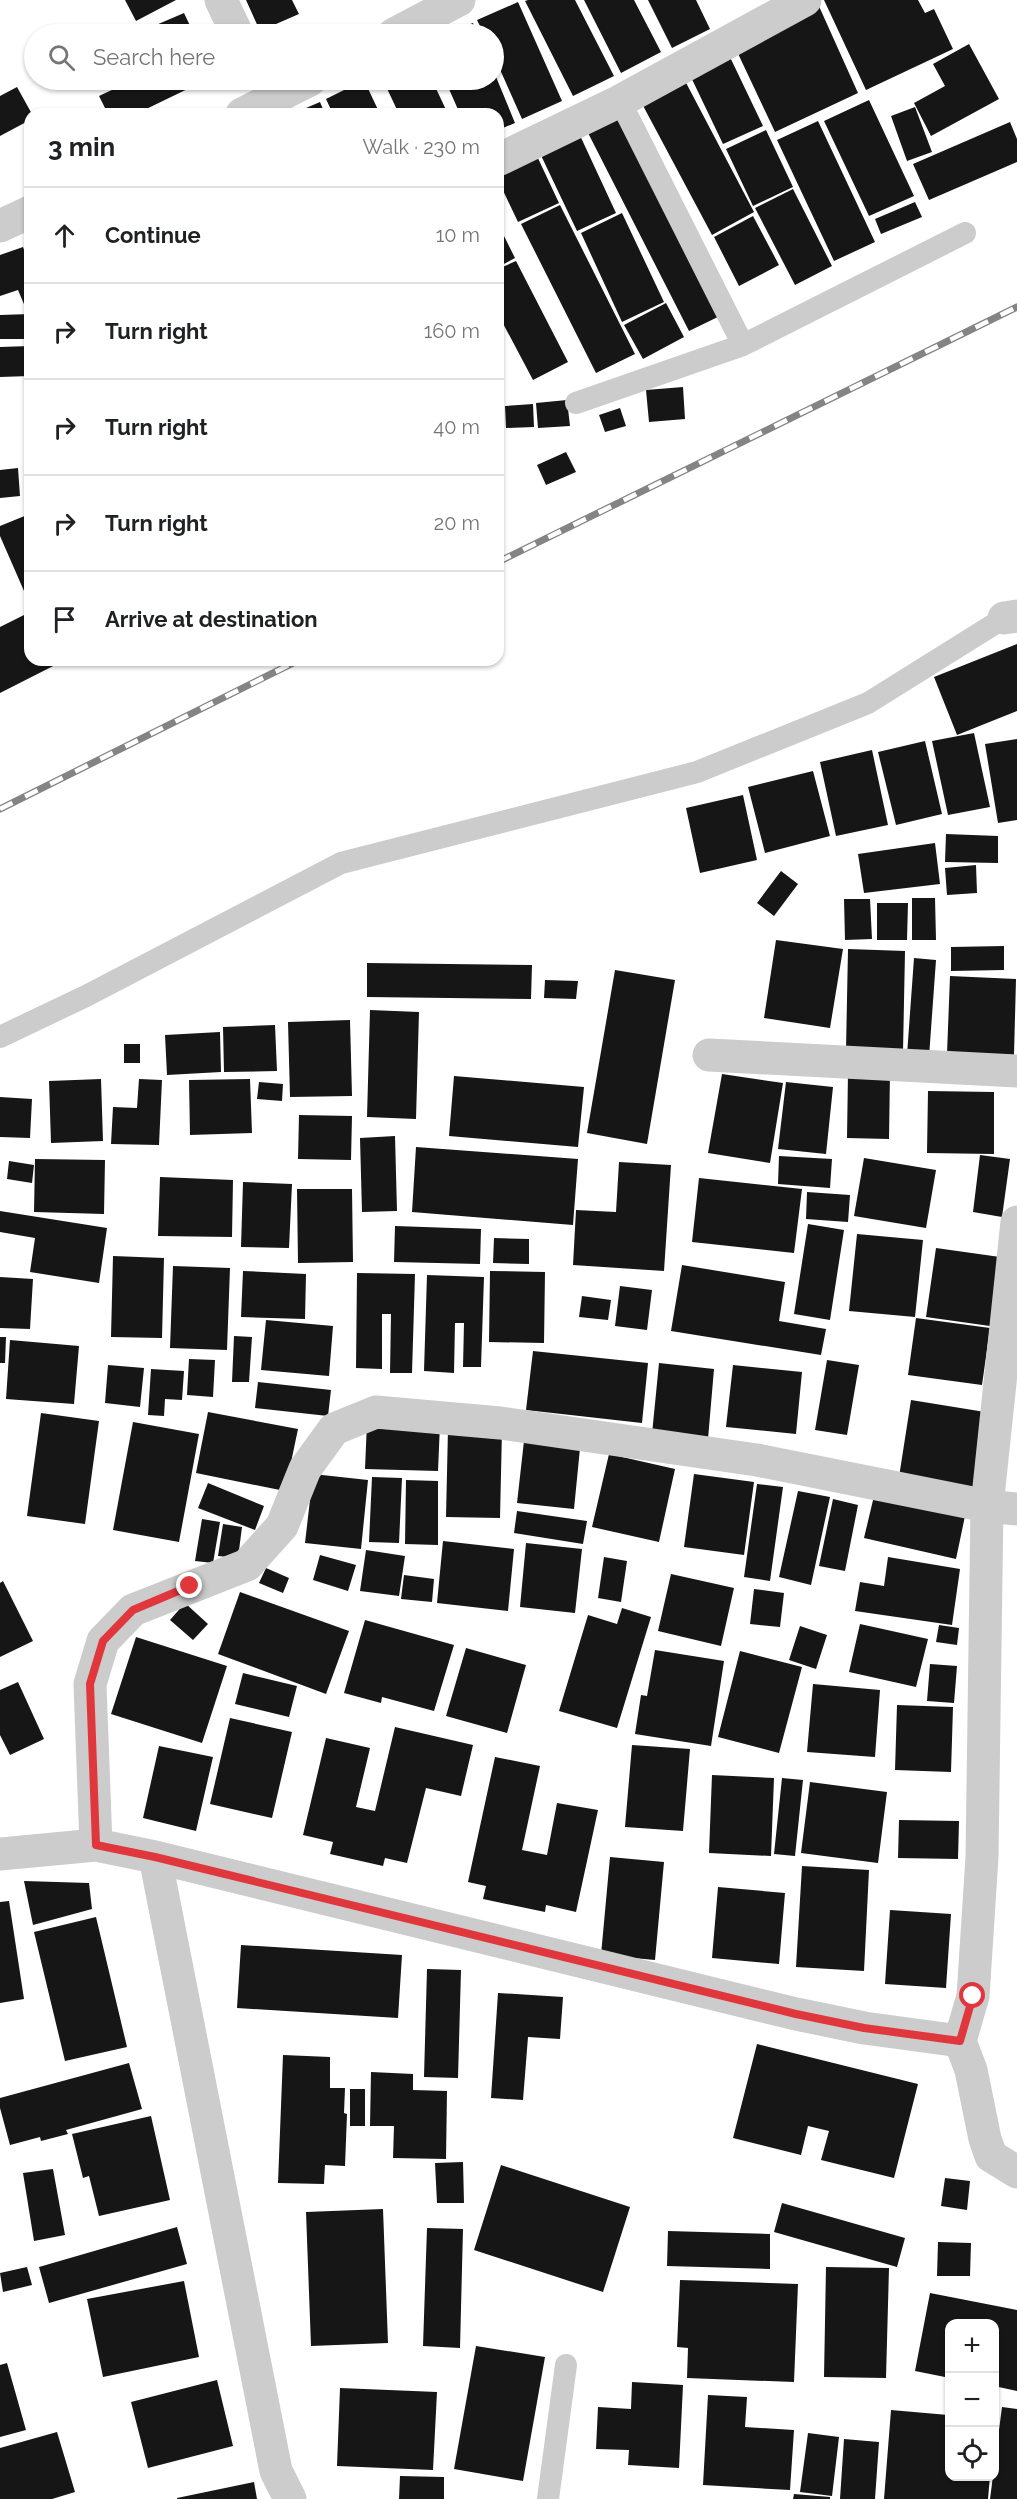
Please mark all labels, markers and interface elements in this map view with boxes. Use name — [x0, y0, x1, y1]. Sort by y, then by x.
search box — [24, 24, 504, 90]
icon: search — [45, 41, 78, 74]
text: Search here — [93, 44, 215, 70]
text: 3 min — [48, 132, 115, 162]
text: Walk · 230 m — [362, 135, 480, 159]
icon: ahead — [48, 219, 81, 252]
text: Continue — [105, 222, 201, 248]
text: 10 m — [436, 223, 480, 247]
icon: right — [48, 315, 81, 348]
text: Turn right — [105, 318, 208, 344]
text: 160 m — [424, 319, 480, 343]
icon: right — [48, 411, 81, 444]
text: Turn right — [105, 414, 208, 440]
text: 40 m — [433, 415, 480, 439]
icon: right — [48, 507, 81, 540]
text: Turn right — [105, 510, 208, 536]
text: 20 m — [434, 511, 480, 535]
icon: arrive — [48, 603, 81, 636]
text: Arrive at destination — [105, 606, 318, 632]
route end — [176, 1572, 202, 1598]
route start — [959, 1982, 985, 2008]
map controls — [945, 2319, 999, 2481]
button: + — [945, 2319, 999, 2373]
button: − — [945, 2373, 999, 2427]
button: locate — [945, 2427, 999, 2481]

